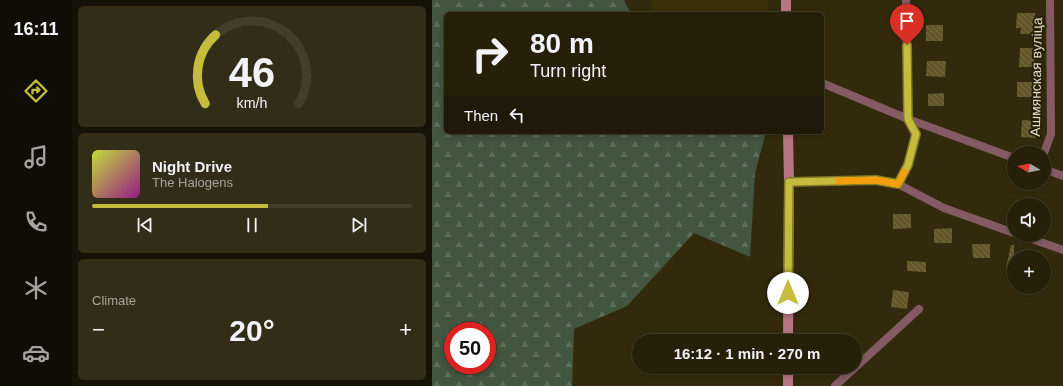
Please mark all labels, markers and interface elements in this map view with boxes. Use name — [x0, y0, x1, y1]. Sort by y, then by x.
pin — [890, 4, 924, 45]
icon: arrive — [896, 10, 918, 32]
street label: Ашмянская вуліца — [1027, 17, 1045, 137]
text: 16:11 — [13, 19, 59, 39]
icon: right — [464, 28, 516, 80]
text: 80 m — [530, 28, 594, 59]
text: 46 — [229, 49, 275, 96]
text: Turn right — [530, 61, 606, 81]
icon: directions — [22, 77, 50, 105]
text: km/h — [237, 95, 268, 111]
icon: left — [506, 104, 528, 126]
text: Then — [464, 107, 498, 124]
icon: music — [22, 143, 50, 171]
north arrow — [1007, 146, 1051, 190]
map controls — [1007, 146, 1051, 294]
text: Night Drive — [152, 158, 232, 175]
text: The Halogens — [152, 175, 233, 190]
button: sound — [1007, 198, 1051, 242]
icon: phone — [22, 208, 50, 236]
icon: previous — [134, 214, 156, 236]
icon: pause — [241, 214, 263, 236]
icon: next — [348, 214, 370, 236]
button: + — [1007, 250, 1051, 294]
position arrow — [767, 272, 809, 314]
icon: climate — [22, 274, 50, 302]
text: Climate — [92, 293, 136, 308]
text: 20° — [229, 314, 275, 347]
text: − — [92, 317, 105, 342]
text: + — [399, 317, 412, 342]
speed limit sign: 50 — [444, 322, 496, 374]
icon: car — [22, 339, 50, 367]
text: 16:12 · 1 min · 270 m — [674, 345, 820, 362]

